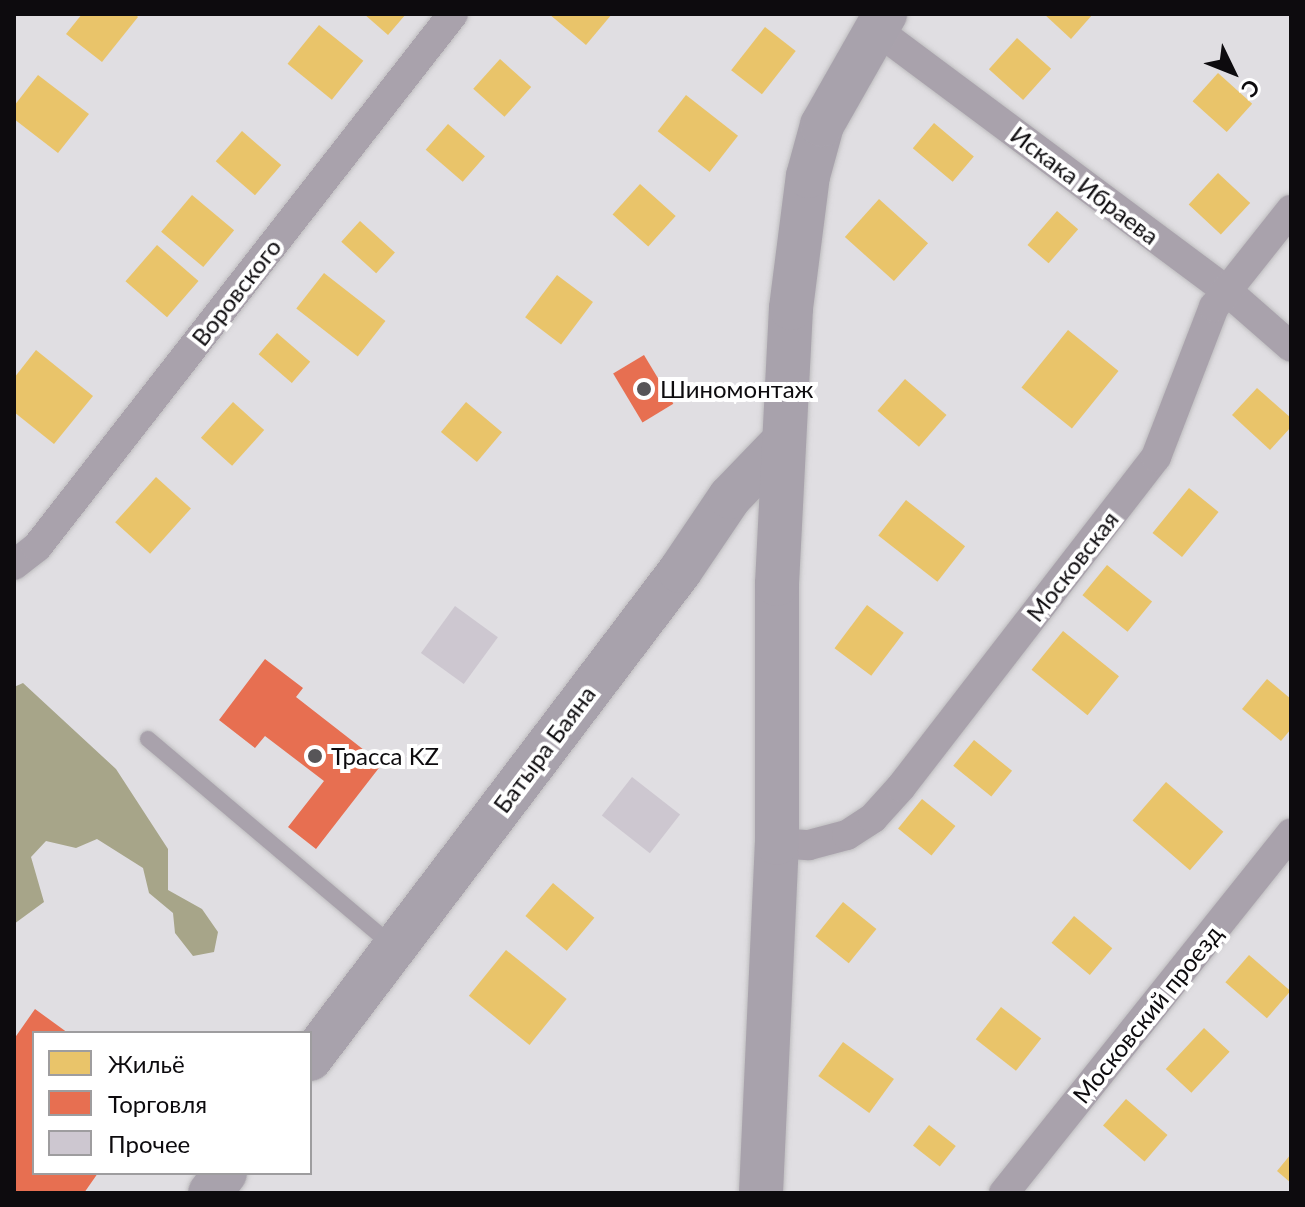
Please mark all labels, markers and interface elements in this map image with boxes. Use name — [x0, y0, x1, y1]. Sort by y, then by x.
north arrow — [1193, 32, 1273, 112]
text: С — [1236, 74, 1266, 103]
street label: Искака Ибраева — [1005, 120, 1165, 250]
street label: Воровского — [185, 233, 287, 351]
place label: Шиномонтаж — [660, 375, 813, 403]
marker: Шиномонтаж — [635, 380, 653, 398]
street label: Московская — [1020, 505, 1124, 627]
street label: Батыра Баяна — [487, 680, 601, 818]
place label: Трасса KZ — [331, 742, 439, 770]
marker: Трасса KZ — [306, 747, 324, 765]
street label: Московский проезд — [1066, 919, 1228, 1109]
legend — [32, 1031, 312, 1175]
text: Жильё — [108, 1049, 185, 1078]
text: Торговля — [108, 1089, 207, 1118]
text: Прочее — [108, 1129, 190, 1158]

